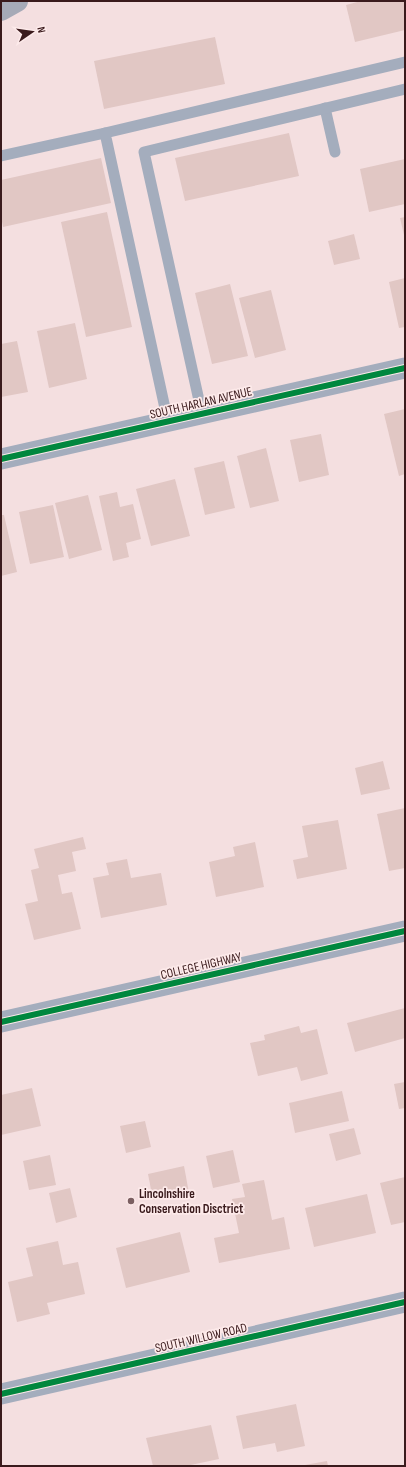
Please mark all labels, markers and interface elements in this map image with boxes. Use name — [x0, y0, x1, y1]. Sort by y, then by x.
north arrow — [12, 12, 52, 52]
text: N — [34, 26, 48, 34]
street label: SOUTH HARLAN AVENUE — [148, 383, 254, 423]
street label: COLLEGE HIGHWAY — [159, 949, 243, 983]
place label: Lincolnshire Conservation Disctrict — [139, 1186, 244, 1217]
marker: Lincolnshire Conservation Disctrict — [126, 1196, 136, 1206]
street label: SOUTH WILLOW ROAD — [153, 1320, 249, 1356]

